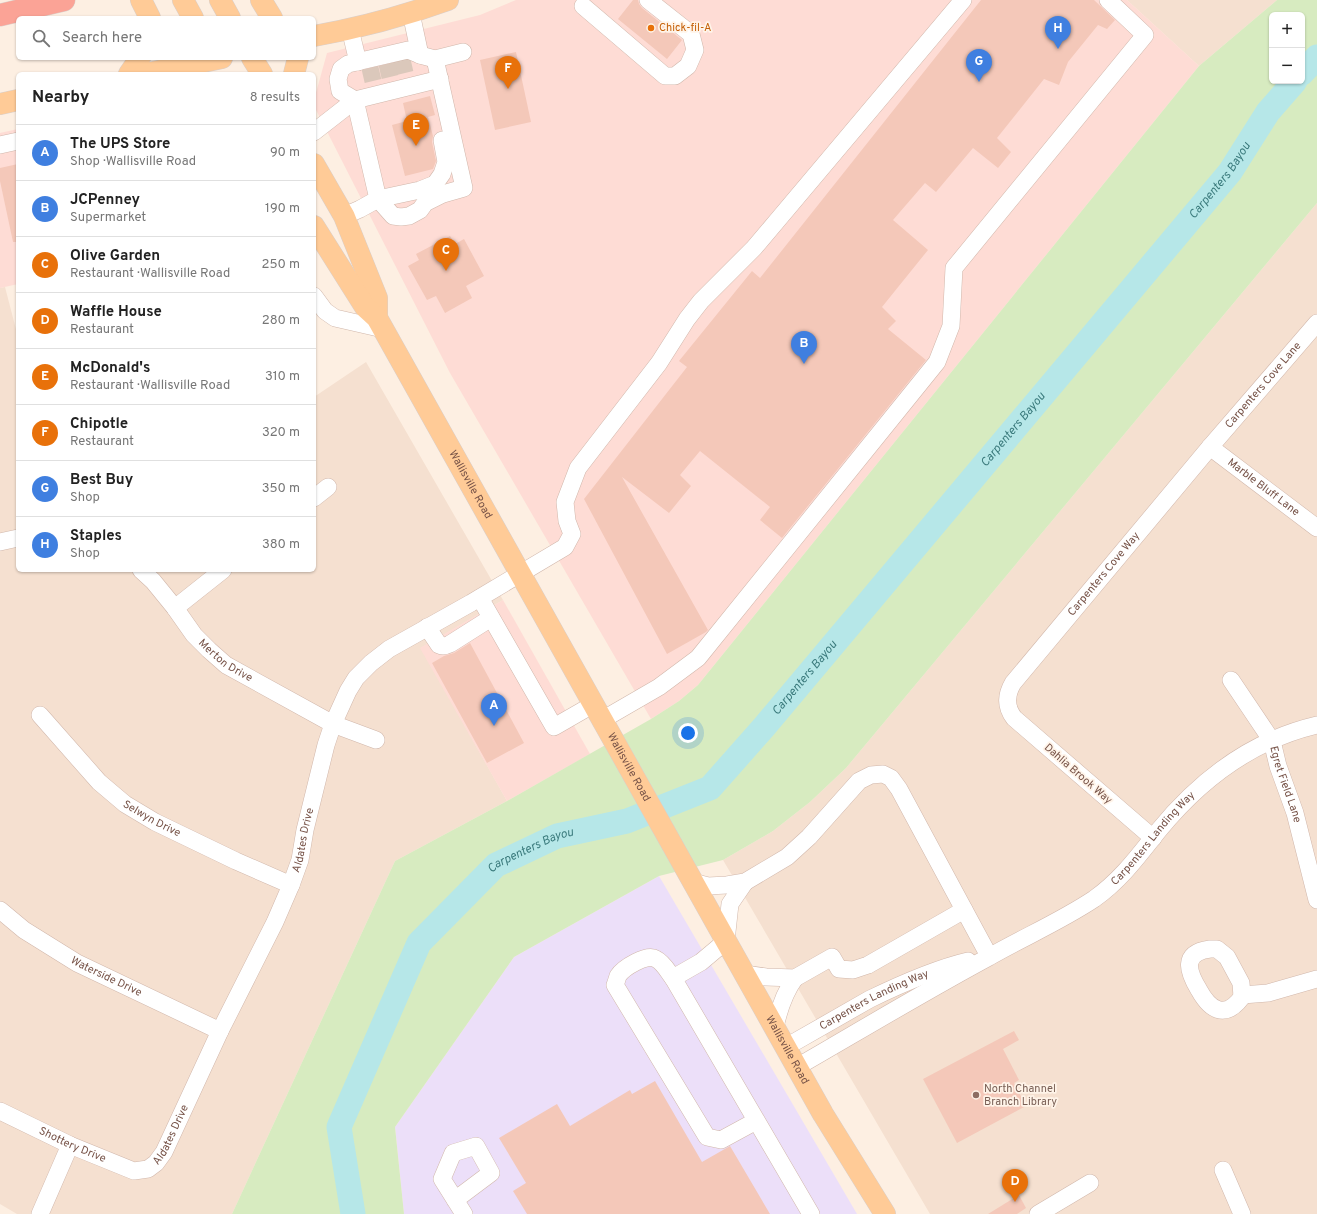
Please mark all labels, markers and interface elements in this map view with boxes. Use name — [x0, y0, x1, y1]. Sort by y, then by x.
map controls — [1269, 12, 1305, 84]
button: + — [1269, 12, 1305, 48]
search box — [16, 16, 316, 60]
pin: H — [1045, 16, 1071, 49]
place label: Chick-fil-A — [659, 21, 712, 35]
marker: Chick-fil-A — [646, 23, 656, 33]
icon: search — [30, 27, 52, 49]
text: Search here — [62, 29, 142, 48]
button: − — [1269, 48, 1305, 84]
pin: G — [966, 49, 992, 82]
pin: F — [495, 56, 521, 89]
text: Nearby — [32, 87, 89, 109]
text: 8 results — [250, 90, 300, 106]
pin: E — [403, 113, 429, 146]
text: The UPS Store — [70, 135, 170, 154]
water label: Carpenters Bayou — [1186, 139, 1255, 223]
text: A — [40, 145, 50, 161]
text: 90 m — [270, 145, 300, 161]
text: Shop · Wallisville Road — [70, 154, 196, 170]
text: JCPenney — [70, 191, 140, 210]
text: B — [41, 201, 49, 217]
text: 190 m — [265, 201, 300, 217]
text: Supermarket — [70, 210, 146, 226]
pin: C — [433, 238, 459, 271]
text: Olive Garden — [70, 247, 160, 266]
text: C — [41, 257, 49, 273]
text: 250 m — [262, 257, 300, 273]
text: Restaurant · Wallisville Road — [70, 266, 230, 282]
text: Waffle House — [70, 303, 162, 322]
text: D — [40, 313, 50, 329]
text: 280 m — [262, 313, 300, 329]
text: Restaurant — [70, 322, 134, 338]
pin: B — [791, 331, 817, 364]
street label: Carpenters Cove Lane — [1222, 339, 1304, 431]
text: McDonald's — [70, 359, 150, 378]
text: E — [41, 369, 49, 385]
text: 310 m — [265, 369, 300, 385]
text: Restaurant · Wallisville Road — [70, 378, 230, 394]
water label: Carpenters Bayou — [977, 389, 1050, 471]
text: Chipotle — [70, 415, 128, 434]
text: F — [41, 425, 49, 441]
text: 320 m — [262, 425, 300, 441]
text: Restaurant — [70, 434, 134, 450]
street label: Wallisville Road — [446, 448, 495, 521]
street label: Marble Bluff Lane — [1225, 456, 1302, 519]
text: Best Buy — [70, 471, 133, 490]
text: G — [41, 481, 49, 497]
text: 350 m — [262, 481, 300, 497]
text: Shop — [70, 490, 100, 506]
text: Staples — [70, 527, 122, 546]
street label: Carpenters Cove Way — [1065, 529, 1143, 619]
text: H — [40, 537, 50, 553]
text: 380 m — [262, 537, 300, 553]
text: Shop — [70, 546, 100, 562]
street label: Merton Drive — [195, 636, 255, 685]
water label: Carpenters Bayou — [769, 637, 841, 719]
pin: A — [481, 693, 507, 726]
your location — [678, 723, 698, 743]
street label: Wallisville Road — [604, 730, 654, 804]
street label: Dahlia Brook Way — [1041, 741, 1115, 808]
street label: Egret Field Lane — [1266, 745, 1304, 824]
street label: Carpenters Landing Way — [1108, 788, 1198, 889]
street label: Selwyn Drive — [120, 797, 183, 840]
street label: Aldates Drive — [289, 806, 317, 875]
water label: Carpenters Bayou — [484, 825, 575, 877]
street label: Waterside Drive — [68, 954, 144, 1000]
street label: Carpenters Landing Way — [817, 967, 931, 1033]
street label: Wallisville Road — [762, 1013, 812, 1087]
place label: North Channel Branch Library — [984, 1082, 1057, 1109]
marker: North Channel Branch Library — [971, 1090, 981, 1100]
street label: Aldates Drive — [150, 1102, 192, 1168]
street label: Shottery Drive — [37, 1124, 108, 1166]
pin: D — [1002, 1169, 1028, 1202]

